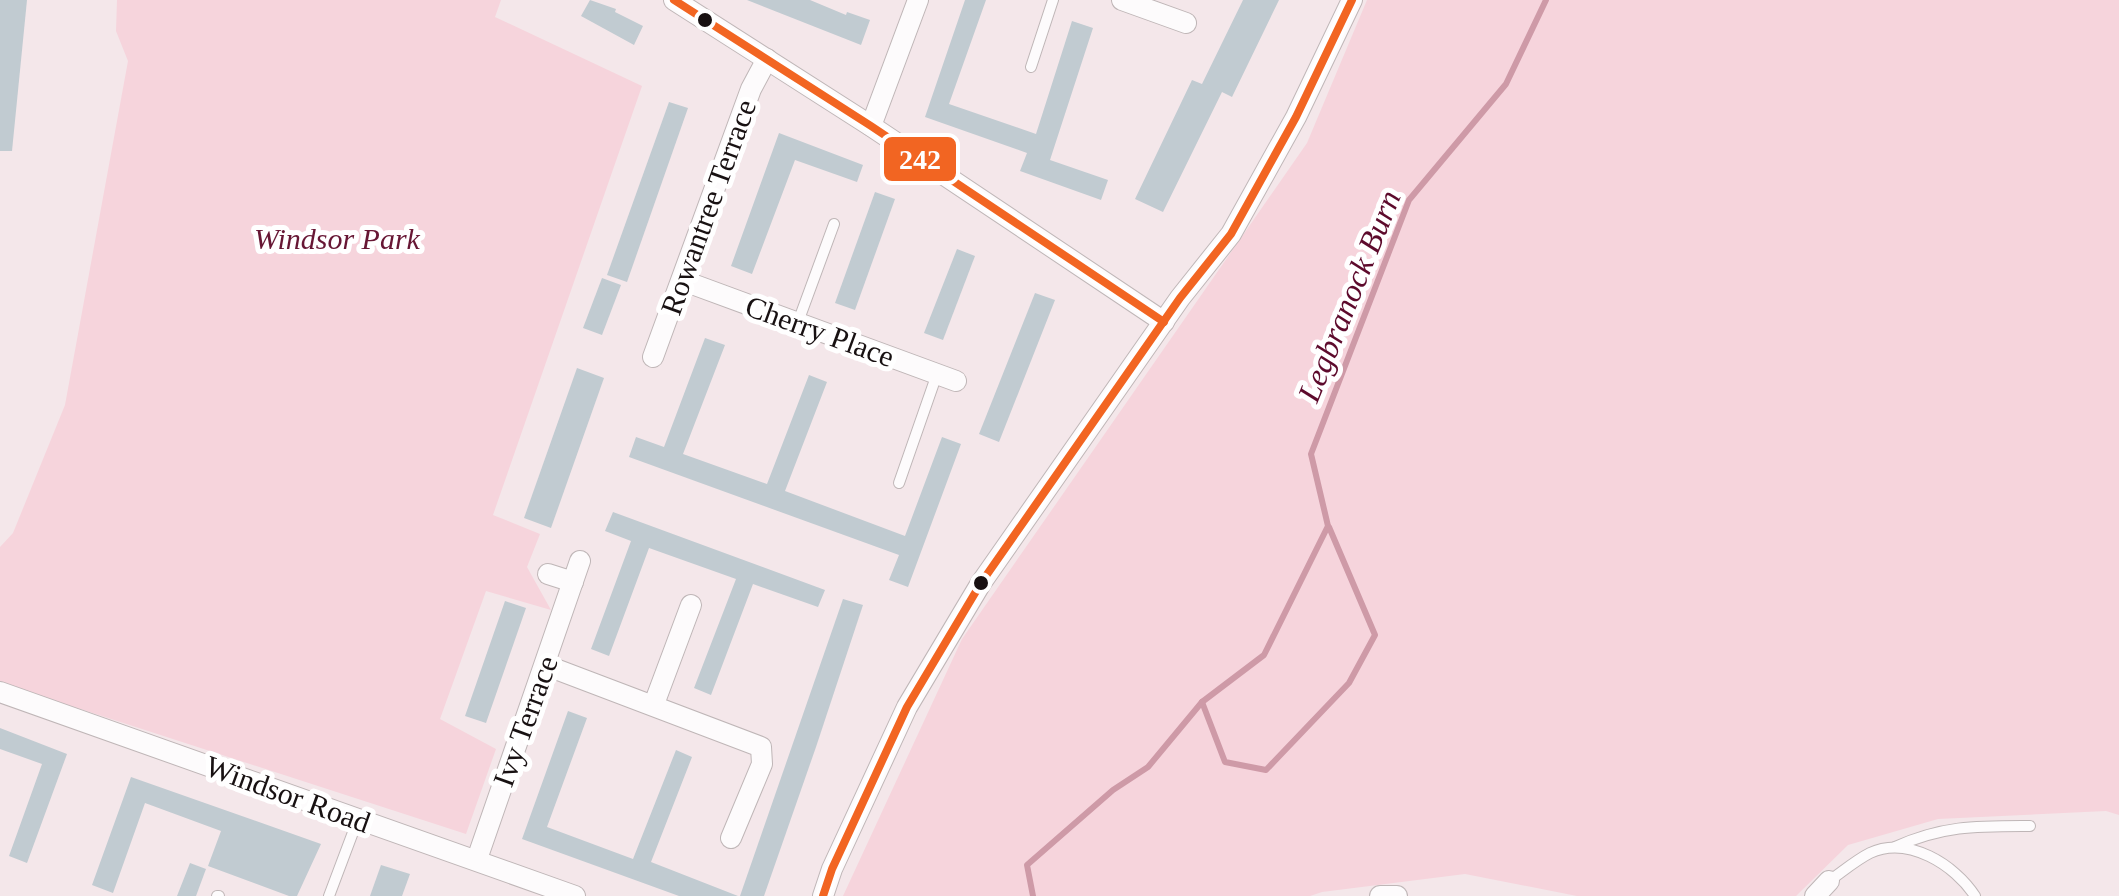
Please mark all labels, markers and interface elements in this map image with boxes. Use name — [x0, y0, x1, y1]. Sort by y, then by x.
unlabelled marker — [695, 10, 715, 30]
street label: Rowantree Terrace — [654, 95, 762, 319]
line badge: 242 — [882, 135, 958, 183]
text: 242 — [899, 144, 941, 175]
water label: Legbranock Burn — [1290, 185, 1408, 408]
park label: Windsor Park — [254, 222, 421, 255]
street label: Cherry Place — [741, 289, 899, 373]
unlabelled marker — [971, 573, 991, 593]
street label: Ivy Terrace — [486, 651, 564, 791]
street label: Windsor Road — [201, 749, 375, 839]

